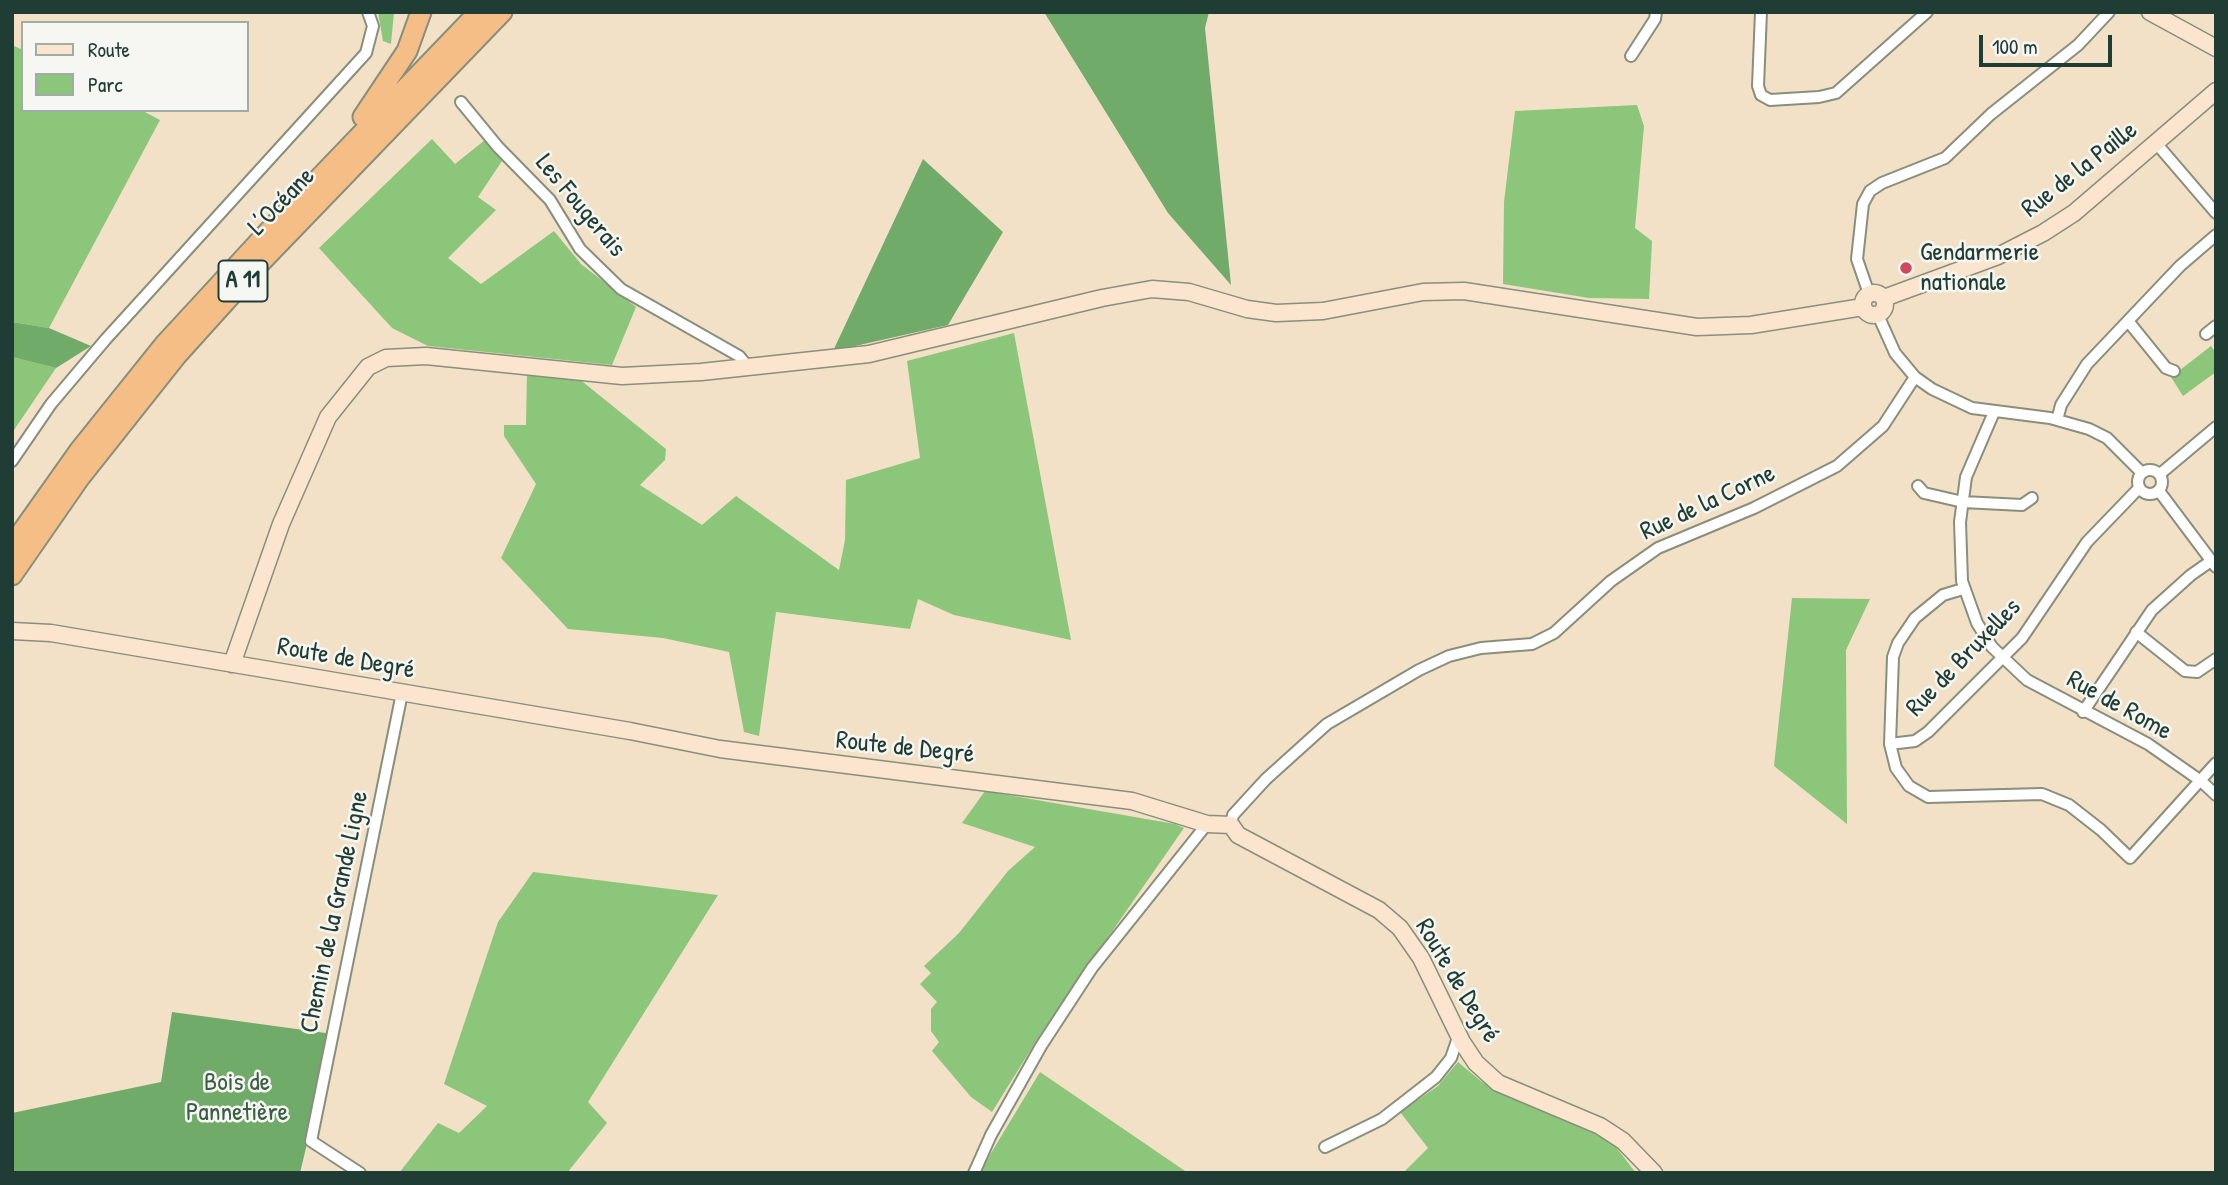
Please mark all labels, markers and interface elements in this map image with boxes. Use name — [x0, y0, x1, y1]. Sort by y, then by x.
legend — [21, 21, 248, 112]
scale bar — [1983, 21, 2116, 65]
text: 100 m — [1992, 32, 2038, 61]
text: Route — [88, 35, 130, 64]
text: Parc — [88, 70, 123, 99]
street label: Rue de la Paille — [2016, 115, 2144, 225]
street label: Les Fougerais — [528, 148, 632, 264]
street label: L’Océane — [242, 161, 322, 243]
place label: Gendarmerie nationale — [1920, 237, 2039, 298]
road number: A 11 — [218, 260, 268, 302]
marker: Gendarmerie nationale — [1898, 260, 1914, 276]
street label: Rue de la Corne — [1636, 458, 1780, 548]
street label: Rue de Bruxelles — [1900, 592, 2028, 724]
street label: Route de Degré — [275, 632, 417, 686]
street label: Rue de Rome — [2061, 664, 2177, 748]
street label: Route de Degré — [834, 725, 976, 771]
street label: Chemin de la Grande Ligne — [294, 788, 376, 1036]
street label: Route de Degré — [1408, 913, 1506, 1049]
park label: Bois de Pannetière — [186, 1067, 288, 1128]

